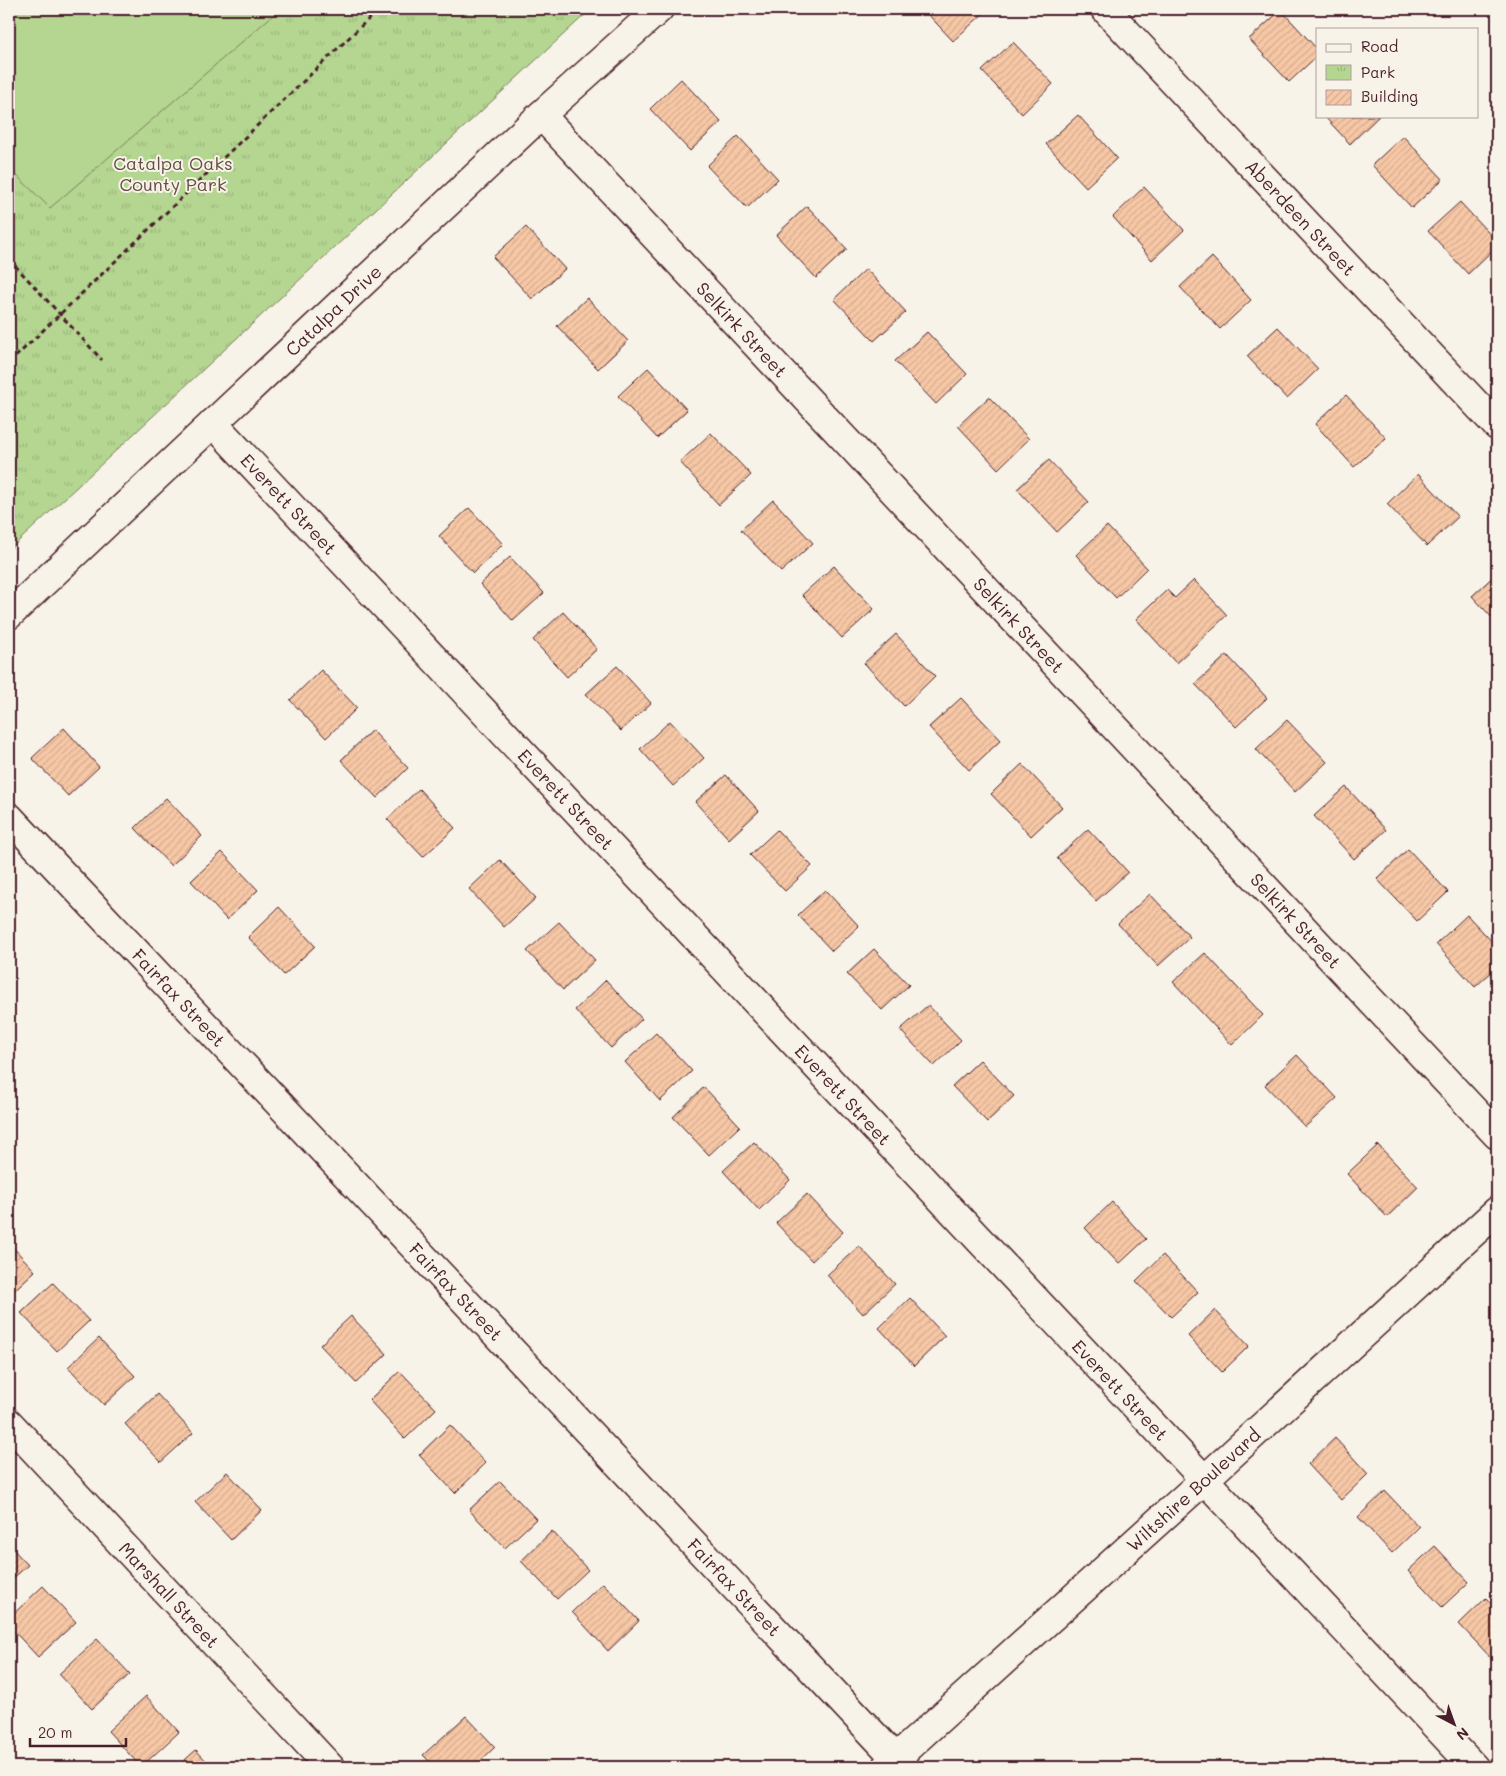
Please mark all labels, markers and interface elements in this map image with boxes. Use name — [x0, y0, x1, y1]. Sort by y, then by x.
legend — [1316, 28, 1478, 118]
text: Road — [1361, 36, 1398, 56]
text: Park — [1361, 62, 1395, 82]
text: Building — [1361, 86, 1418, 106]
park label: Catalpa Oaks County Park — [113, 151, 233, 196]
street label: Aberdeen Street — [1240, 154, 1361, 281]
street label: Catalpa Drive — [280, 259, 386, 361]
street label: Selkirk Street — [691, 277, 793, 382]
street label: Everett Street — [236, 448, 342, 560]
street label: Selkirk Street — [968, 572, 1070, 678]
street label: Everett Street — [513, 744, 619, 855]
street label: Selkirk Street — [1245, 868, 1347, 973]
street label: Fairfax Street — [127, 943, 231, 1052]
street label: Everett Street — [790, 1039, 896, 1150]
street label: Fairfax Street — [404, 1237, 508, 1346]
street label: Everett Street — [1067, 1334, 1174, 1446]
street label: Wiltshire Boulevard — [1121, 1422, 1265, 1556]
street label: Fairfax Street — [682, 1533, 787, 1641]
street label: Marshall Street — [114, 1537, 225, 1653]
north arrow — [1428, 1698, 1478, 1748]
scale bar — [30, 1716, 126, 1748]
text: 20 m — [38, 1722, 72, 1742]
text: N — [1453, 1724, 1473, 1745]

